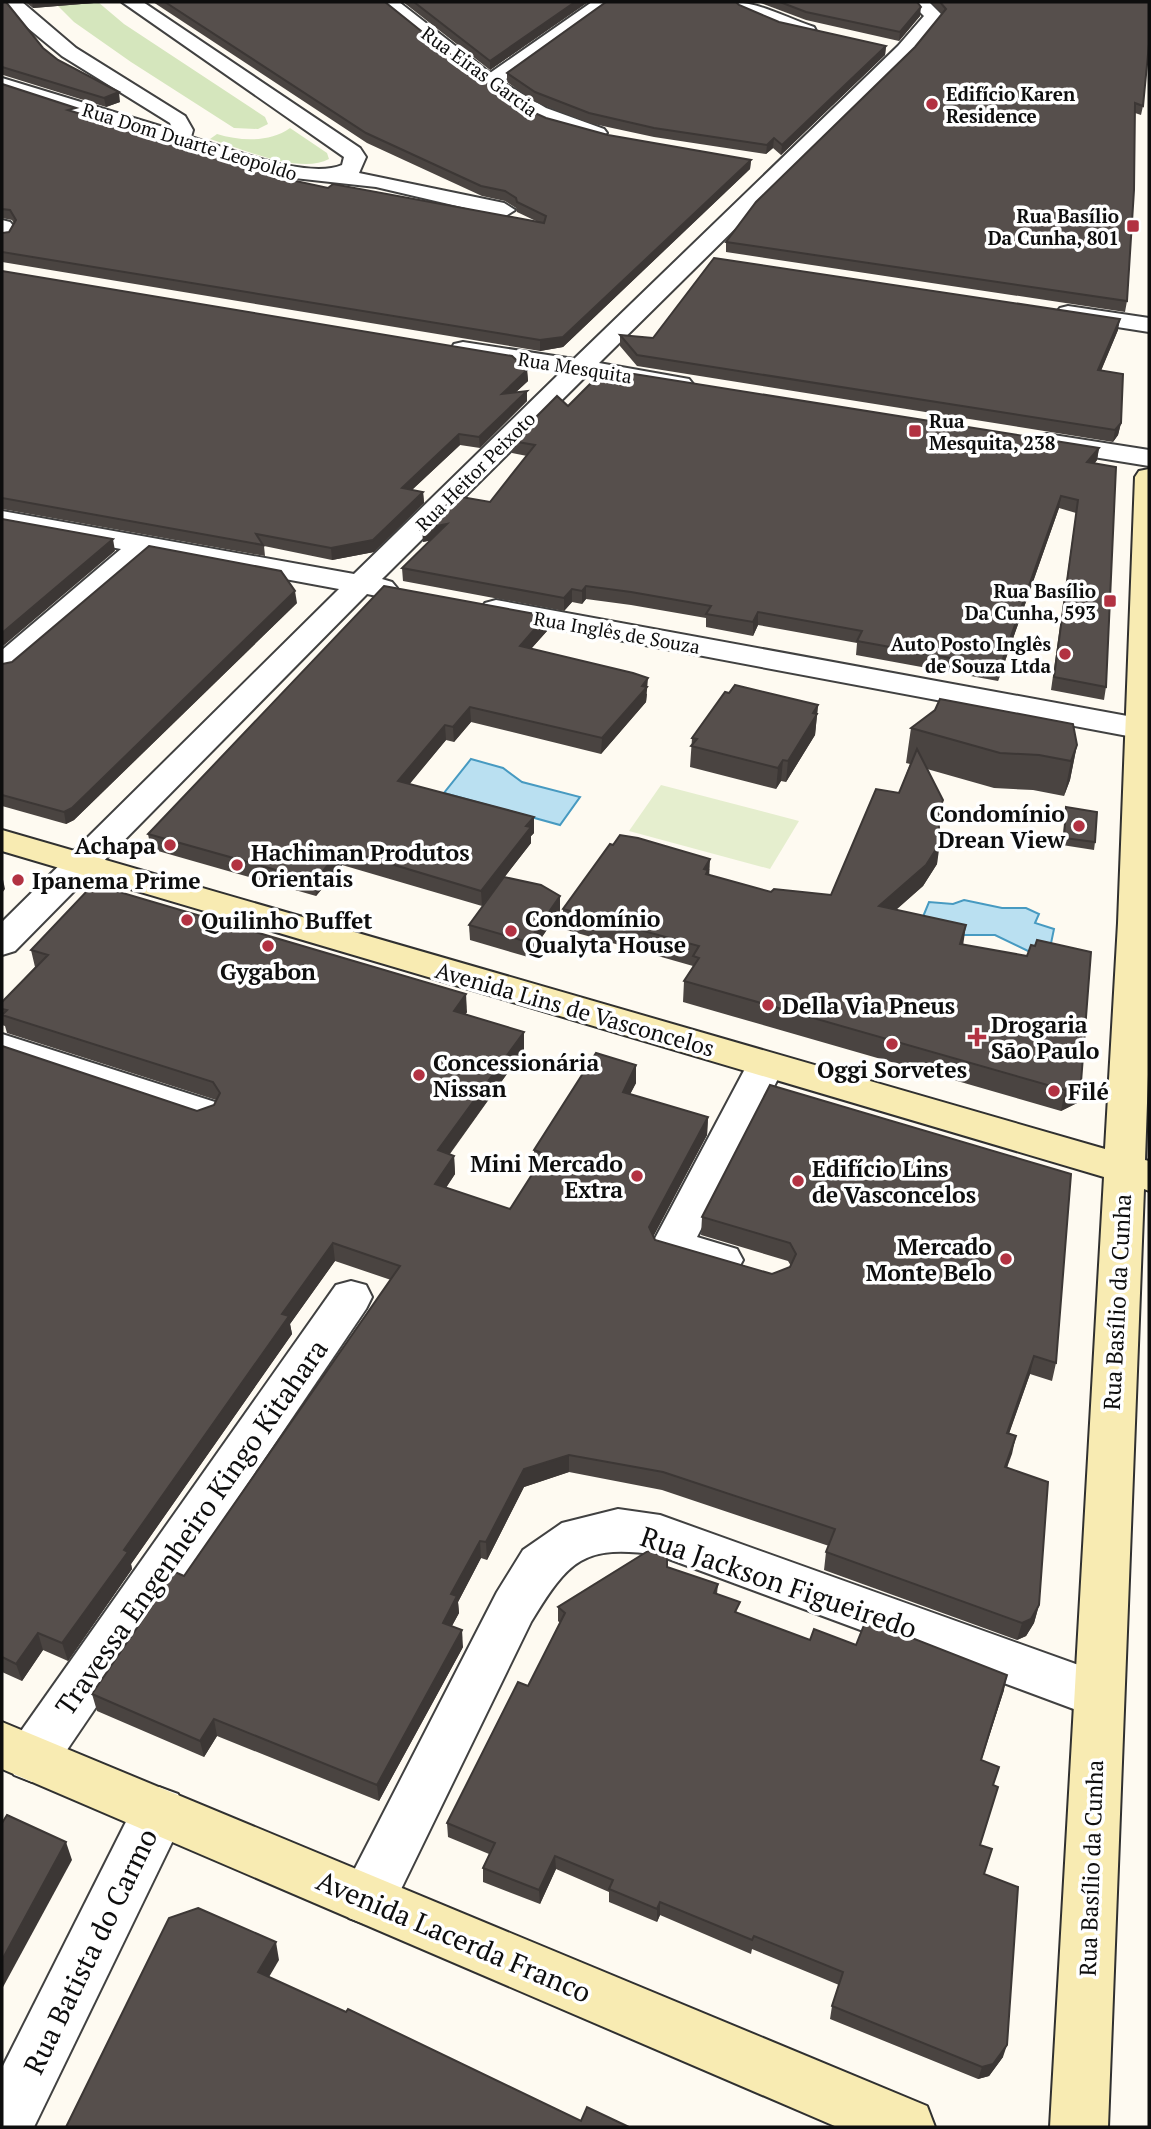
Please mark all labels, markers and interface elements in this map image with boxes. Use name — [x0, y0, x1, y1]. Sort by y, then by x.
street label: Rua Eiras Garcia — [417, 20, 543, 122]
place label: Edifício Karen Residence — [946, 81, 1076, 128]
street label: Rua Dom Duarte Leopoldo — [80, 96, 300, 186]
marker: Edifício Karen Residence — [924, 96, 940, 112]
place label: Rua Basílio Da Cunha, 801 — [988, 203, 1119, 250]
marker: Rua Basílio Da Cunha, 801 — [1125, 218, 1141, 234]
street label: Rua Mesquita — [516, 346, 634, 388]
street label: Rua Heitor Peixoto — [410, 406, 540, 536]
place label: Rua Mesquita, 238 — [929, 408, 1056, 455]
marker: Rua Mesquita, 238 — [907, 423, 923, 439]
place label: Rua Basílio Da Cunha, 593 — [965, 578, 1096, 625]
marker: Rua Basílio Da Cunha, 593 — [1102, 593, 1118, 609]
street label: Rua Inglês de Souza — [532, 605, 703, 659]
place label: Auto Posto Inglês de Souza Ltda — [891, 631, 1051, 678]
marker: Auto Posto Inglês de Souza Ltda — [1057, 646, 1073, 662]
place label: Condomínio Drean View — [930, 798, 1066, 855]
marker: Condomínio Drean View — [1071, 818, 1087, 834]
place label: Achapa — [75, 830, 156, 861]
marker: Achapa — [162, 837, 178, 853]
place label: Hachiman Produtos Orientais — [251, 837, 470, 894]
marker: Hachiman Produtos Orientais — [229, 857, 245, 873]
place label: Ipanema Prime — [32, 865, 201, 896]
marker: Ipanema Prime — [10, 872, 26, 888]
place label: Condomínio Qualyta House — [525, 903, 686, 960]
place label: Quilinho Buffet — [201, 905, 373, 936]
marker: Quilinho Buffet — [179, 912, 195, 928]
marker: Condomínio Qualyta House — [503, 923, 519, 939]
marker: Gygabon — [260, 938, 276, 954]
street label: Avenida Lins de Vasconcelos — [432, 954, 718, 1064]
place label: Gygabon — [220, 956, 316, 987]
place label: Della Via Pneus — [782, 990, 955, 1021]
marker: Della Via Pneus — [760, 997, 776, 1013]
place label: Drogaria São Paulo — [991, 1009, 1100, 1066]
marker: Drogaria São Paulo — [969, 1029, 985, 1045]
marker: Oggi Sorvetes — [884, 1036, 900, 1052]
place label: Concessionária Nissan — [433, 1047, 599, 1104]
place label: Oggi Sorvetes — [817, 1054, 967, 1085]
marker: Concessionária Nissan — [411, 1067, 427, 1083]
place label: Filé — [1068, 1076, 1109, 1107]
marker: Filé — [1046, 1083, 1062, 1099]
place label: Mini Mercado Extra — [470, 1148, 623, 1205]
place label: Edifício Lins de Vasconcelos — [812, 1153, 976, 1210]
marker: Mini Mercado Extra — [629, 1168, 645, 1184]
marker: Edifício Lins de Vasconcelos — [790, 1173, 806, 1189]
street label: Rua Basílio da Cunha — [1096, 1193, 1138, 1411]
place label: Mercado Monte Belo — [866, 1231, 992, 1288]
marker: Mercado Monte Belo — [998, 1251, 1014, 1267]
street label: Travessa Engenheiro Kingo Kitahara — [46, 1332, 336, 1722]
street label: Rua Jackson Figueiredo — [636, 1517, 922, 1647]
street label: Rua Basílio da Cunha — [1072, 1759, 1110, 1977]
street label: Rua Batista do Carmo — [14, 1822, 166, 2080]
street label: Avenida Lacerda Franco — [311, 1861, 597, 2011]

